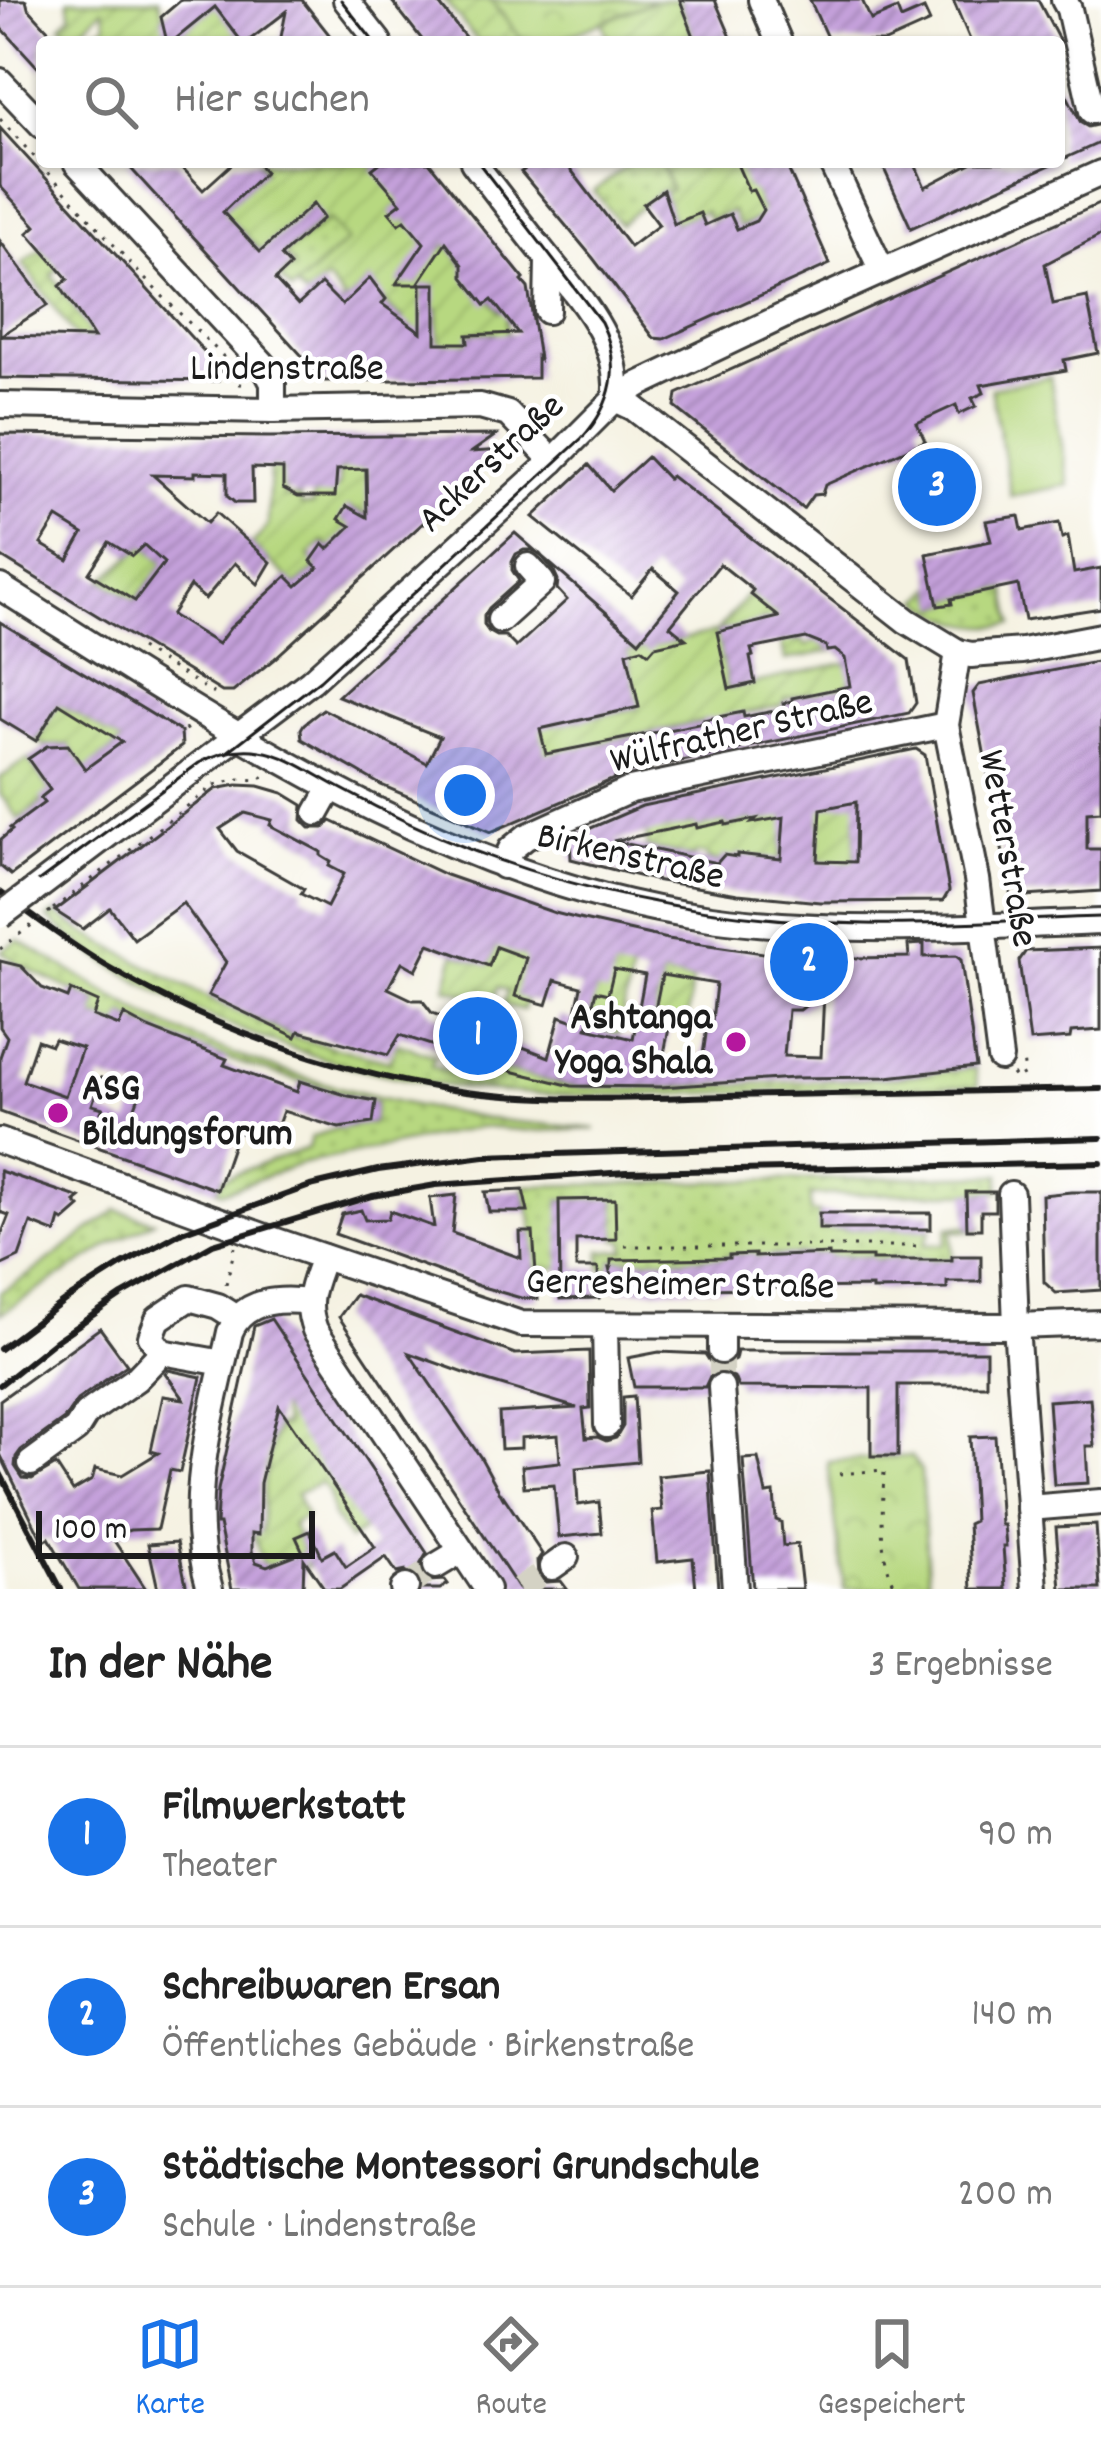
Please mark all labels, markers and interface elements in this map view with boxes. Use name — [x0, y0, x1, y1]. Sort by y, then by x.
search box — [36, 36, 1065, 168]
icon: search — [78, 69, 144, 135]
text: Hier suchen — [174, 70, 370, 134]
street label: Lindenstraße — [190, 344, 384, 399]
street label: Ackerstraße — [407, 382, 579, 548]
pin: 3 — [898, 442, 976, 532]
street label: Wülfrather Straße — [605, 677, 879, 791]
street label: Wetterstraße — [961, 746, 1049, 952]
your location — [435, 765, 495, 825]
street label: Birkenstraße — [531, 811, 729, 907]
pin: 2 — [770, 917, 848, 1007]
pin: 1 — [439, 991, 517, 1081]
place label: Ashtanga Yoga Shala — [554, 993, 714, 1093]
marker: Ashtanga Yoga Shala — [723, 1029, 749, 1055]
place label: ASG Bildungsforum — [82, 1064, 293, 1164]
marker: ASG Bildungsforum — [45, 1100, 71, 1126]
street label: Gerresheimer Straße — [525, 1257, 835, 1317]
scale bar — [36, 1505, 315, 1558]
text: 100 m — [54, 1508, 127, 1555]
text: In der Nähe — [48, 1631, 272, 1703]
text: 3 Ergebnisse — [868, 1640, 1053, 1695]
text: Filmwerkstatt — [162, 1777, 406, 1841]
text: 1 — [83, 1809, 91, 1864]
text: 90 m — [978, 1809, 1053, 1864]
text: Theater — [162, 1841, 277, 1896]
text: Schreibwaren Ersan — [162, 1957, 500, 2021]
text: 2 — [78, 1989, 96, 2044]
text: 140 m — [971, 1989, 1053, 2044]
text: Öffentliches Gebäude · Birkenstraße — [162, 2021, 694, 2076]
text: Städtische Montessori Grundschule — [162, 2137, 760, 2201]
text: 3 — [78, 2169, 96, 2224]
text: 200 m — [958, 2169, 1053, 2224]
text: Schule · Lindenstraße — [162, 2201, 477, 2256]
tab: Karte — [135, 2311, 205, 2430]
tab: Route — [475, 2311, 547, 2430]
tab: Gespeichert — [818, 2311, 966, 2430]

